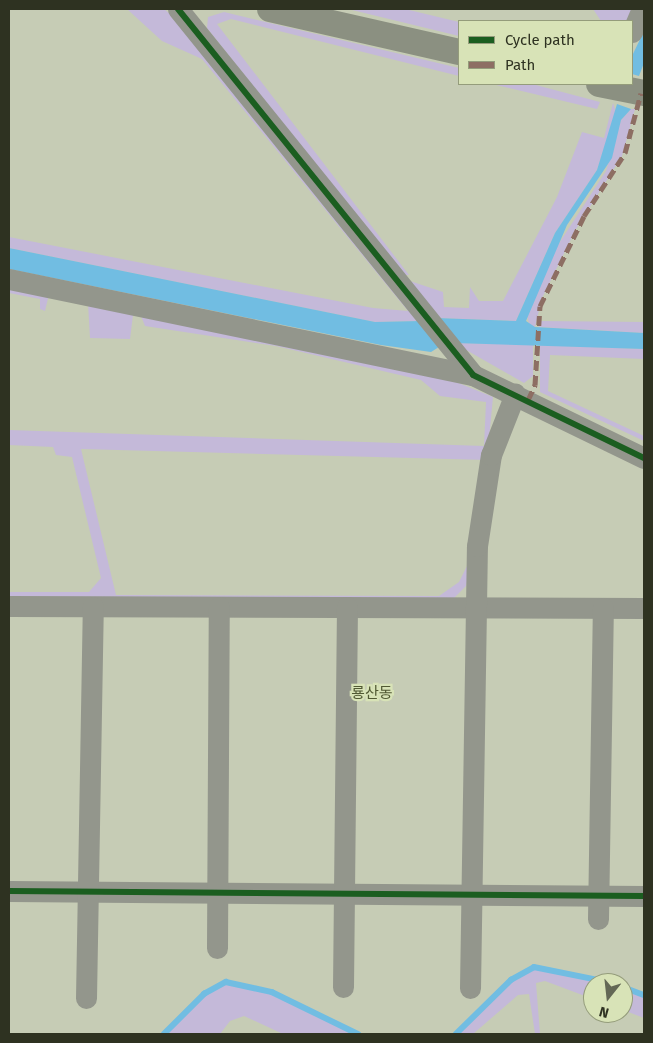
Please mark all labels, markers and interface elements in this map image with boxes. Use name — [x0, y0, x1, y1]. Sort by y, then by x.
legend — [458, 20, 633, 85]
text: Cycle path — [505, 31, 575, 49]
text: Path — [505, 56, 535, 74]
district label: 룡산동 — [351, 685, 393, 703]
north arrow — [583, 973, 633, 1023]
text: N — [597, 1002, 611, 1021]

